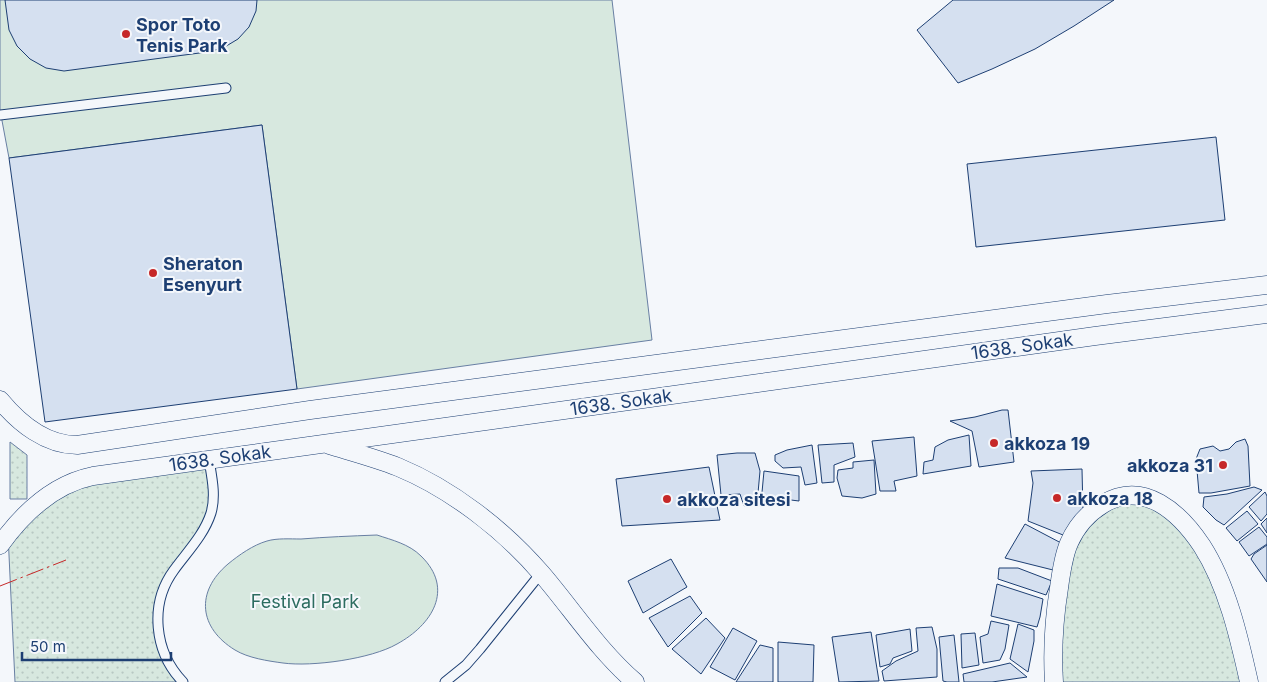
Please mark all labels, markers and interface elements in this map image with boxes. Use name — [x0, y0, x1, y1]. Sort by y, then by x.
place label: Spor Toto Tenis Park — [136, 14, 228, 56]
marker: Spor Toto Tenis Park — [120, 28, 132, 40]
place label: Sheraton Esenyurt — [163, 253, 243, 295]
marker: Sheraton Esenyurt — [147, 267, 159, 279]
street label: 1638. Sokak — [970, 328, 1074, 364]
street label: 1638. Sokak — [569, 384, 673, 420]
place label: akkoza 19 — [1004, 433, 1090, 454]
marker: akkoza 19 — [988, 437, 1000, 449]
street label: 1638. Sokak — [168, 440, 272, 476]
place label: akkoza 31 — [1127, 455, 1213, 476]
marker: akkoza 31 — [1217, 459, 1229, 471]
place label: akkoza 18 — [1067, 488, 1153, 509]
place label: akkoza sitesi — [677, 489, 791, 510]
marker: akkoza 18 — [1051, 492, 1063, 504]
marker: akkoza sitesi — [661, 493, 673, 505]
park label: Festival Park — [251, 591, 359, 612]
scale bar — [22, 630, 171, 662]
text: 50 m — [30, 637, 66, 656]

